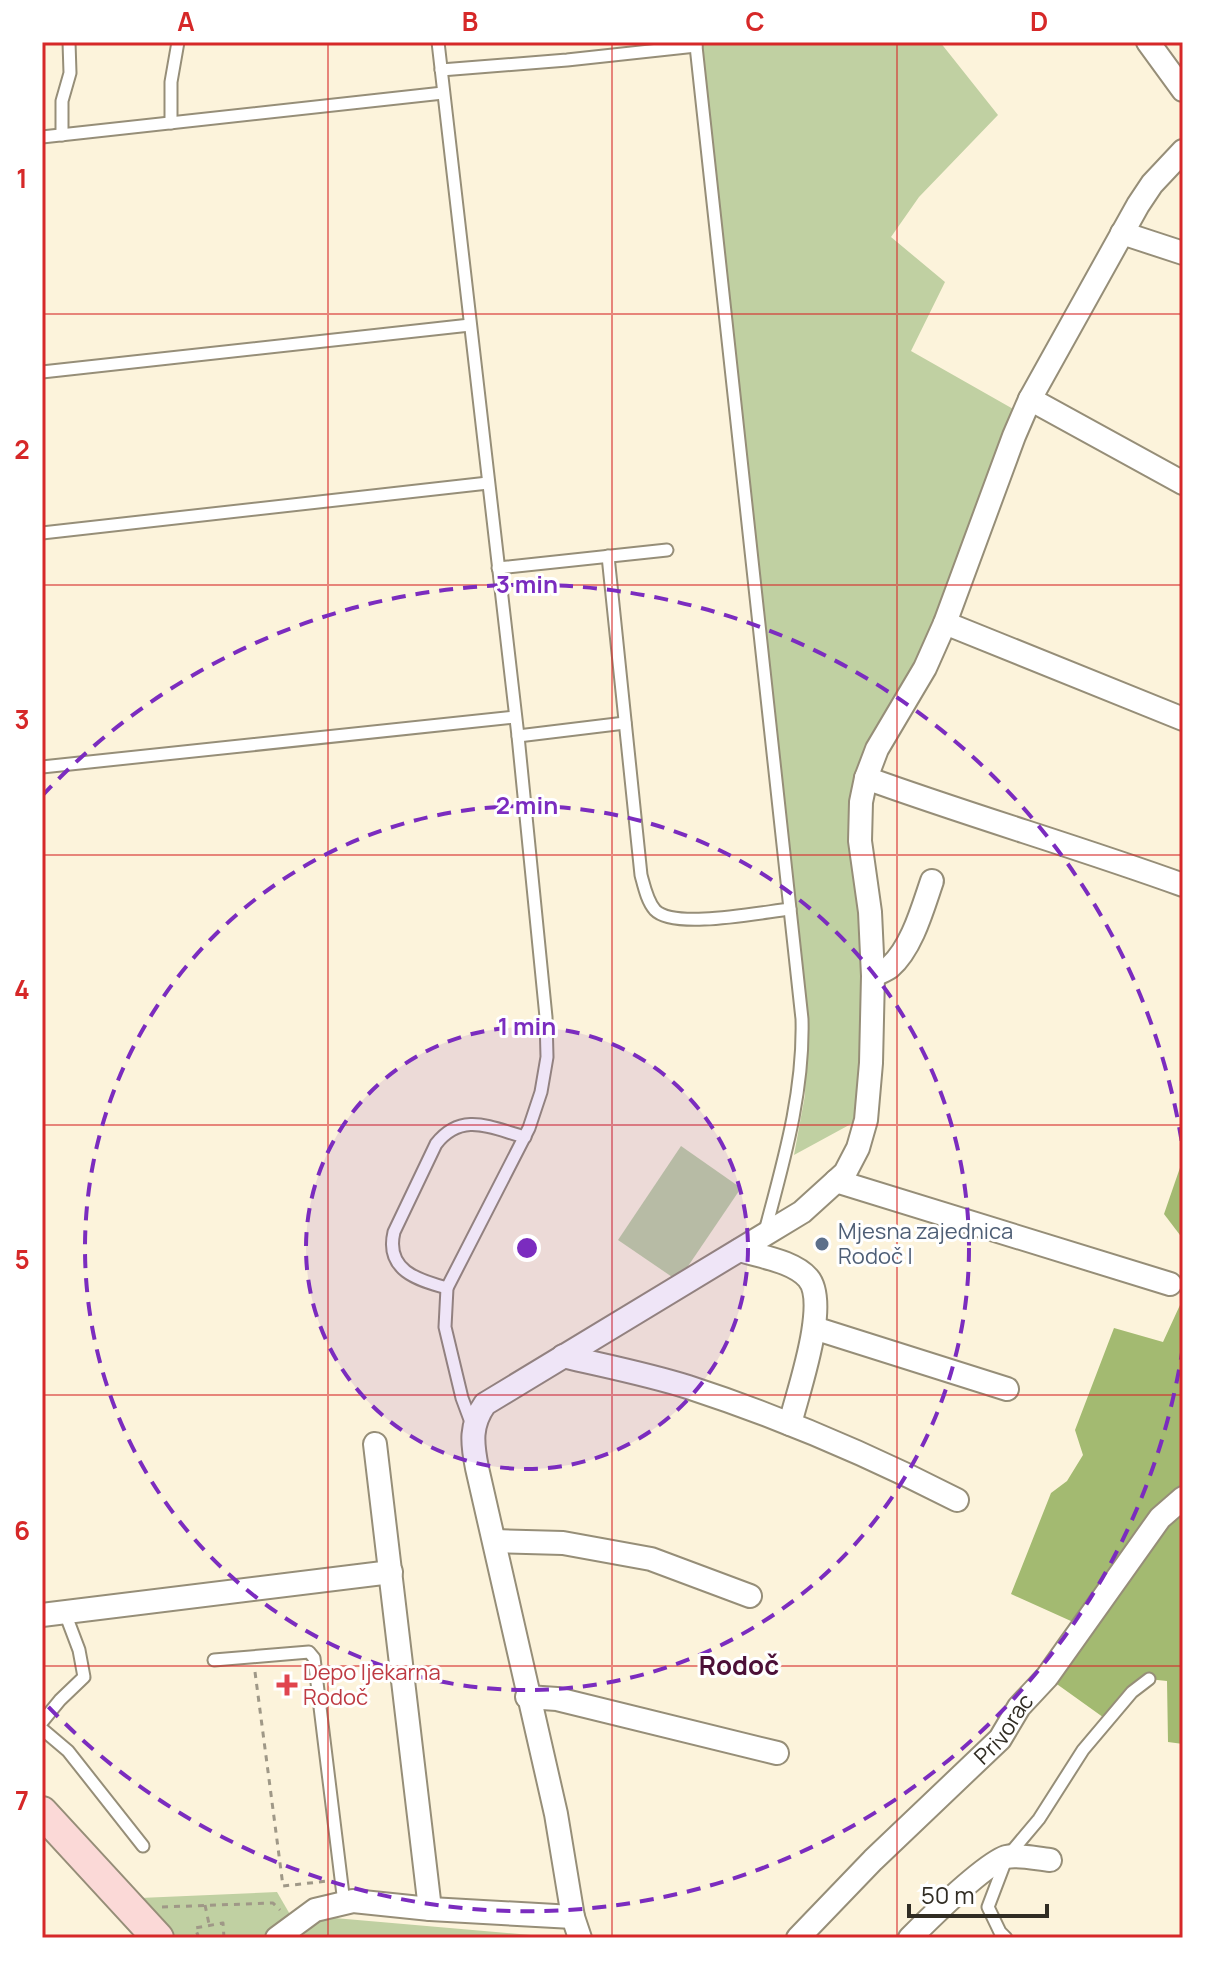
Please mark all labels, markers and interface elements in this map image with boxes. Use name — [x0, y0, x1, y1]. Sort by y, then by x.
text: A — [177, 3, 195, 39]
text: B — [462, 3, 478, 39]
text: C — [745, 3, 765, 39]
text: D — [1030, 3, 1048, 39]
text: 1 — [16, 160, 28, 196]
text: 2 — [14, 431, 30, 467]
text: 3 min — [496, 567, 558, 600]
text: 3 — [14, 701, 30, 737]
text: 2 min — [496, 788, 558, 821]
text: 4 — [14, 971, 30, 1007]
text: 1 min — [498, 1009, 556, 1042]
place label: Mjesna zajednica Rodoč I — [838, 1216, 1013, 1271]
centre of rings — [513, 1234, 541, 1262]
marker: Mjesna zajednica Rodoč I — [813, 1235, 831, 1253]
text: 5 — [14, 1241, 30, 1277]
text: 6 — [14, 1512, 30, 1548]
district label: Rodoč — [699, 1647, 779, 1683]
place label: Depo ljekarna Rodoč — [303, 1657, 441, 1712]
marker: Depo ljekarna Rodoč — [278, 1676, 296, 1694]
street label: Privorac — [967, 1686, 1040, 1771]
text: 7 — [15, 1782, 29, 1818]
scale bar — [909, 1868, 1047, 1918]
text: 50 m — [921, 1878, 975, 1911]

